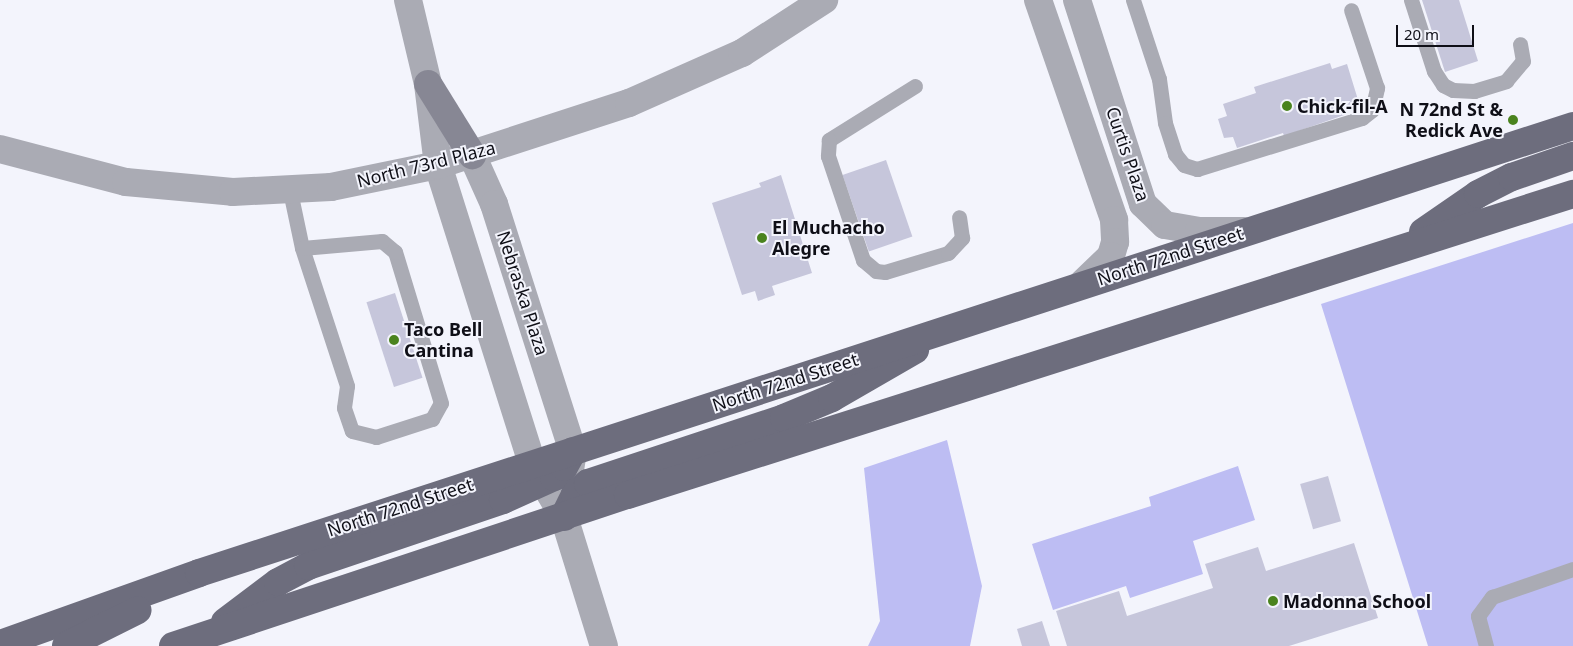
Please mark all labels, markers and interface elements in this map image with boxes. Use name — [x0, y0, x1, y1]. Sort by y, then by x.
scale bar — [1398, 15, 1476, 47]
text: 20 m — [1404, 24, 1439, 44]
place label: Chick-fil-A — [1297, 95, 1388, 117]
place label: N 72nd St & Redick Ave — [1399, 99, 1503, 142]
marker: Chick-fil-A — [1281, 100, 1293, 112]
street label: Curtis Plaza — [1102, 104, 1154, 204]
marker: N 72nd St & Redick Ave — [1507, 114, 1519, 126]
street label: North 73rd Plaza — [355, 136, 497, 192]
place label: El Muchacho Alegre — [772, 217, 885, 260]
street label: North 72nd Street — [1094, 222, 1246, 290]
street label: Nebraska Plaza — [493, 228, 553, 358]
marker: El Muchacho Alegre — [756, 232, 768, 244]
place label: Taco Bell Cantina — [404, 319, 482, 362]
marker: Taco Bell Cantina — [388, 334, 400, 346]
street label: North 72nd Street — [709, 348, 861, 416]
street label: North 72nd Street — [324, 473, 476, 541]
place label: Madonna School — [1283, 590, 1431, 612]
marker: Madonna School — [1267, 595, 1279, 607]

